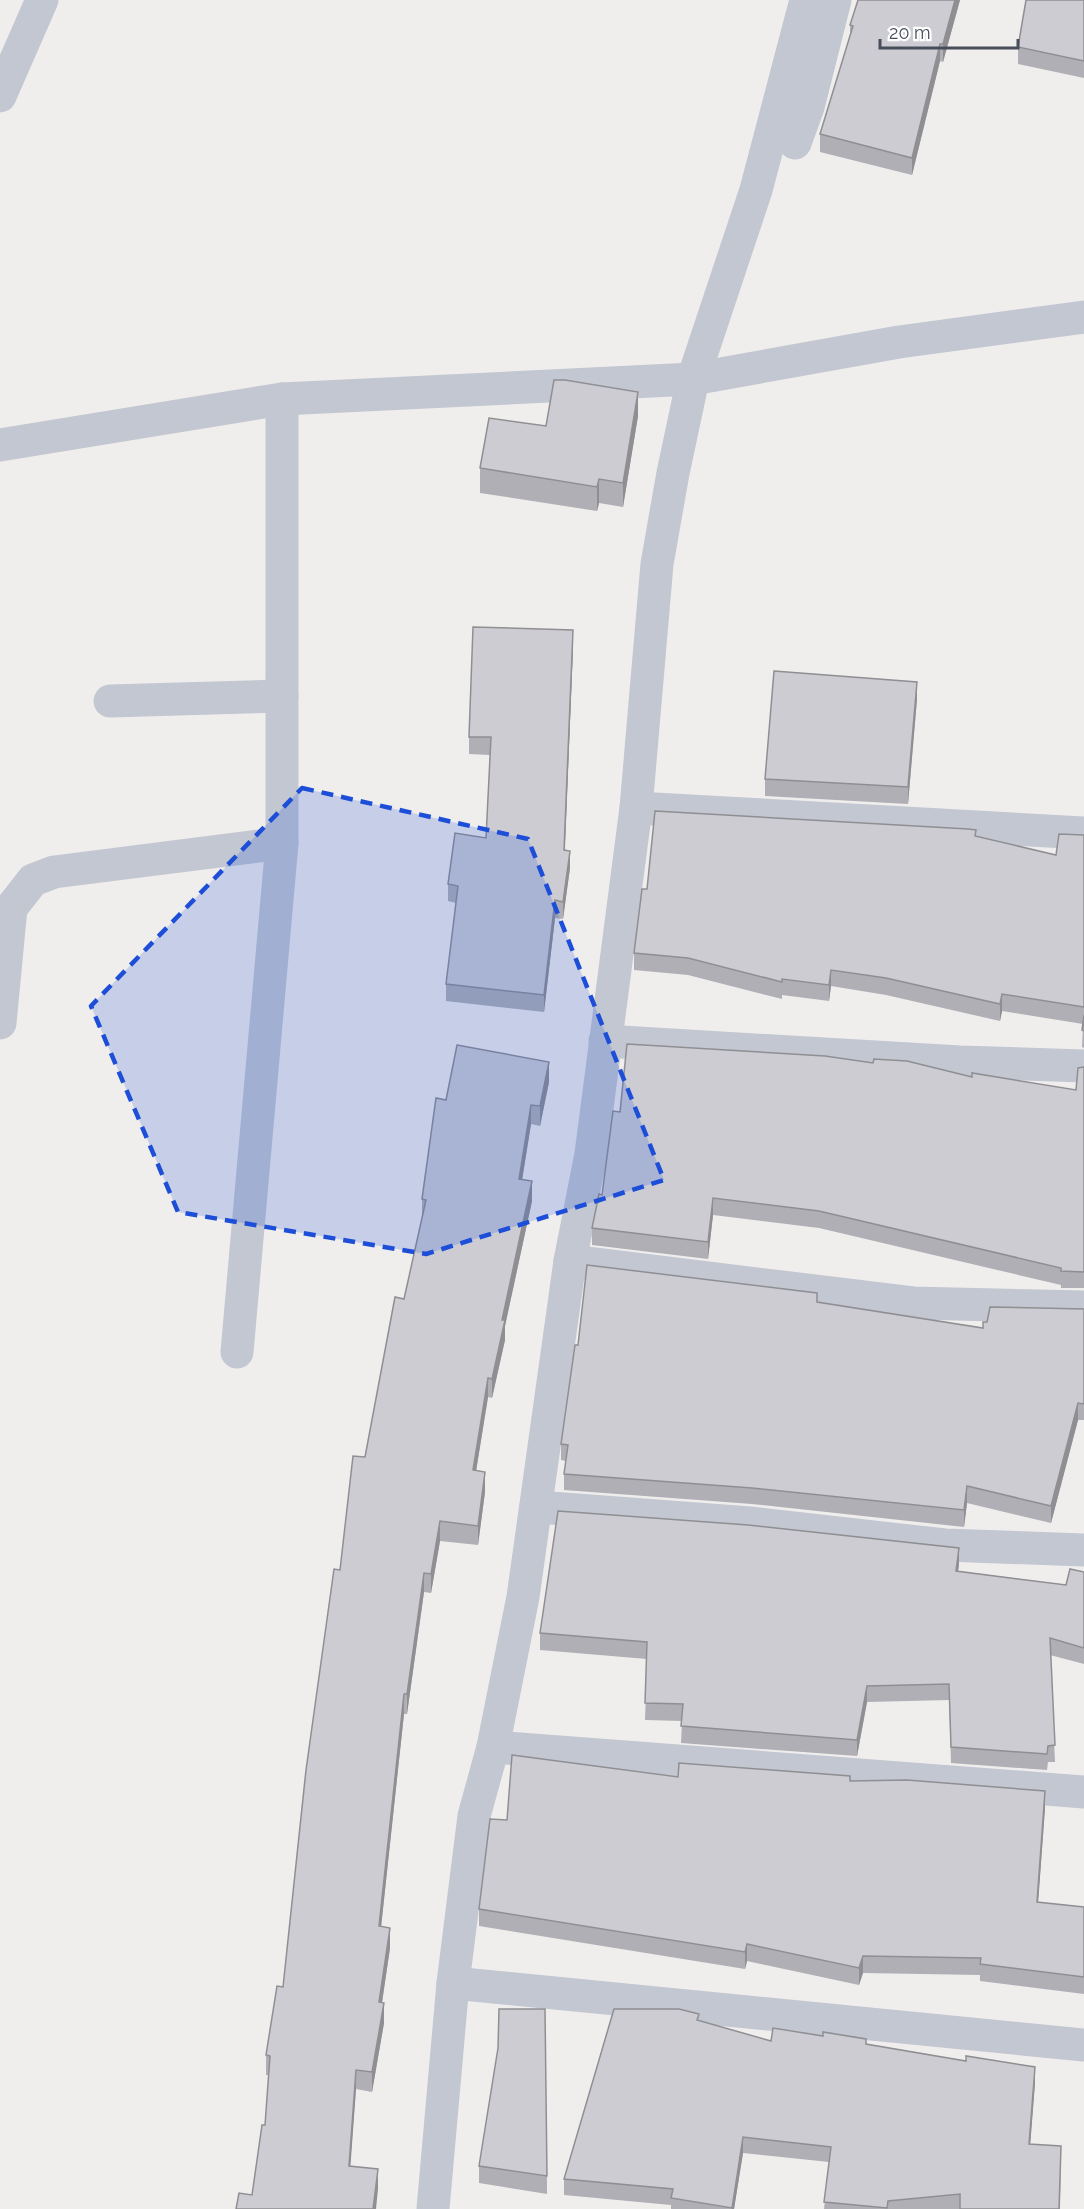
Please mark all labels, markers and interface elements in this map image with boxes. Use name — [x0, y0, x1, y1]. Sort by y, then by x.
scale bar — [880, 12, 1018, 50]
text: 20 m — [889, 22, 931, 43]

